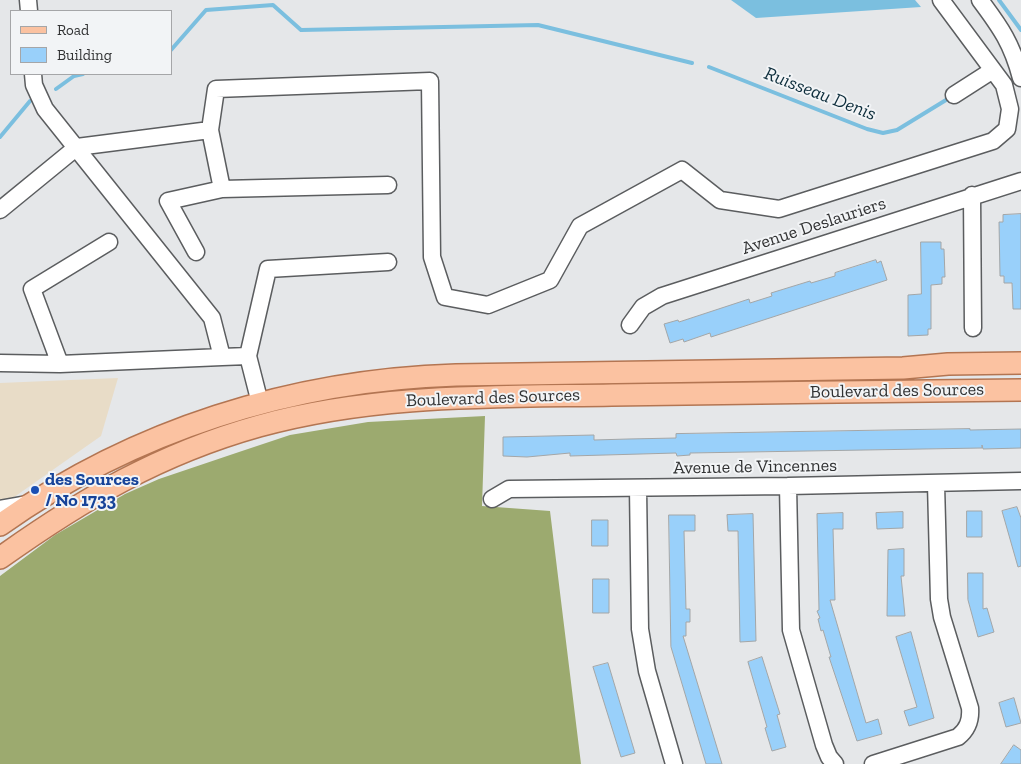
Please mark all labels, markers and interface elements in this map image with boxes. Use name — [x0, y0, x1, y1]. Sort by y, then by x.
legend — [10, 10, 172, 75]
text: Road — [57, 21, 89, 39]
text: Building — [57, 46, 112, 64]
water label: Ruisseau Denis — [761, 62, 879, 126]
street label: Avenue Deslauriers — [739, 193, 889, 259]
street label: Boulevard des Sources — [810, 379, 984, 403]
street label: Boulevard des Sources — [406, 384, 580, 412]
street label: Avenue de Vincennes — [673, 455, 837, 479]
place label: des Sources / No 1733 — [45, 469, 139, 512]
marker: des Sources / No 1733 — [29, 484, 41, 496]

